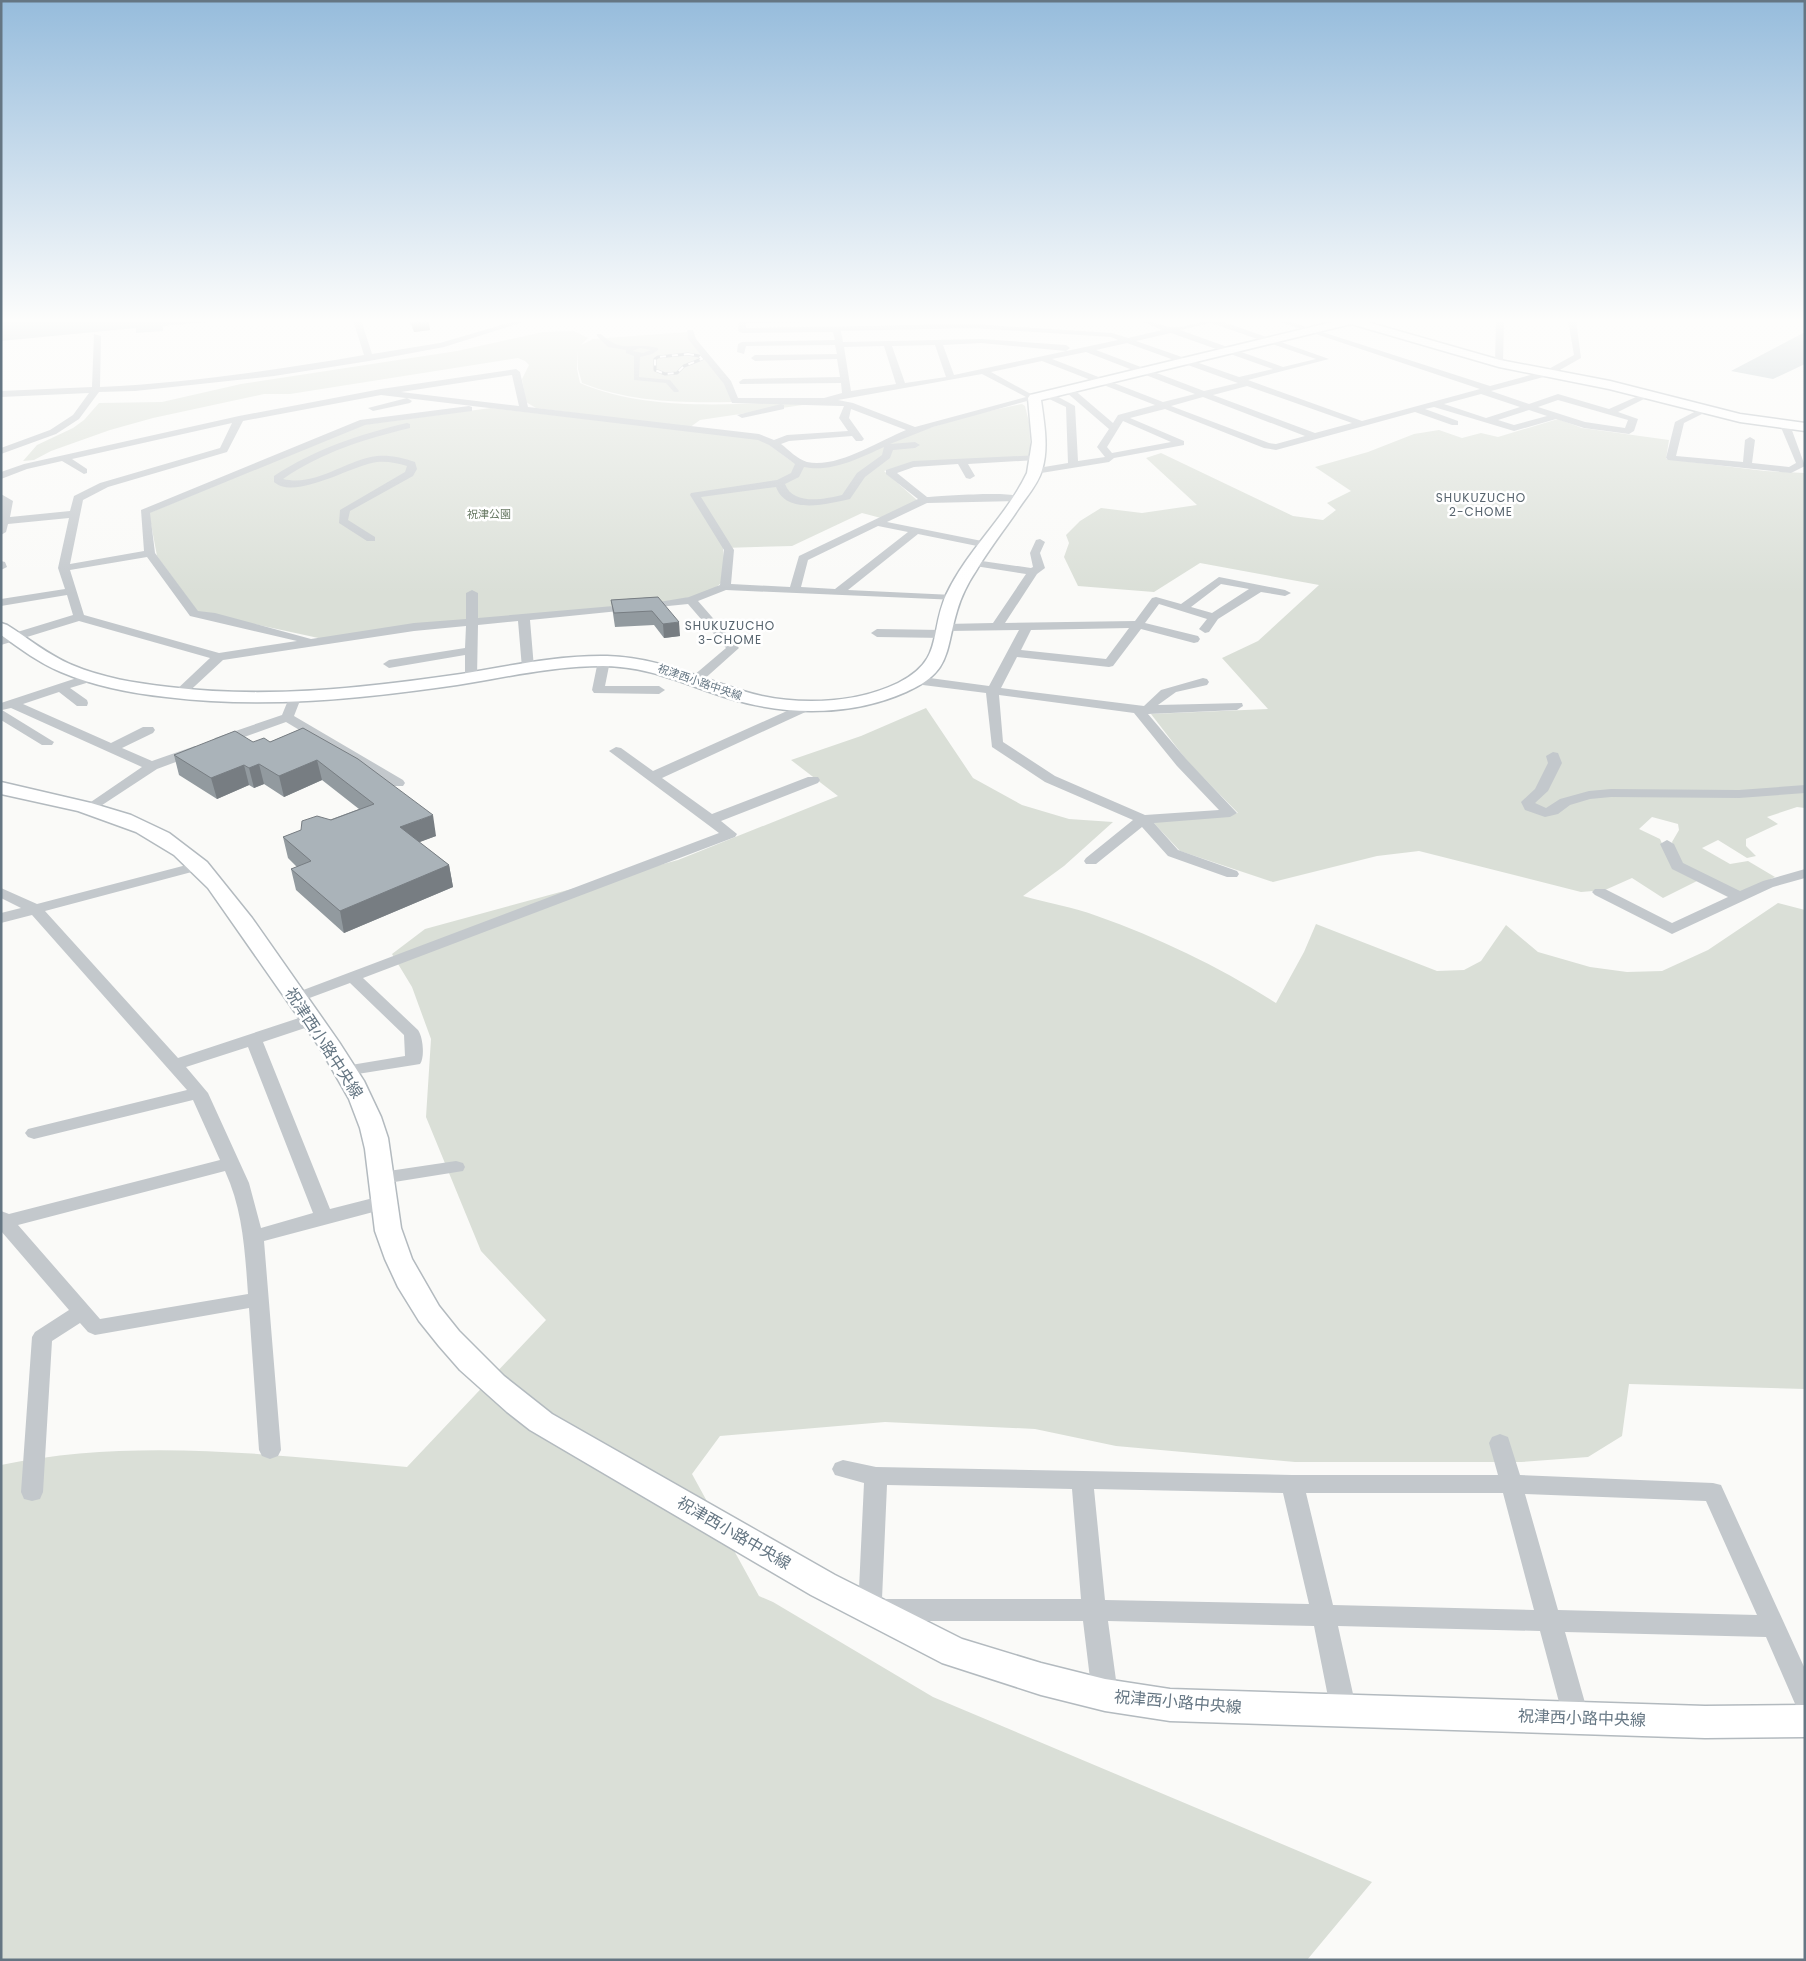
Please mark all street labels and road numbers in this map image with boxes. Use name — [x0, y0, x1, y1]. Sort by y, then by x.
street label: 祝津西小路中央線 — [656, 660, 744, 704]
street label: 祝津西小路中央線 — [279, 983, 369, 1103]
street label: 祝津西小路中央線 — [673, 1491, 795, 1575]
street label: 祝津西小路中央線 — [1113, 1685, 1243, 1719]
street label: 祝津西小路中央線 — [1518, 1704, 1646, 1732]

